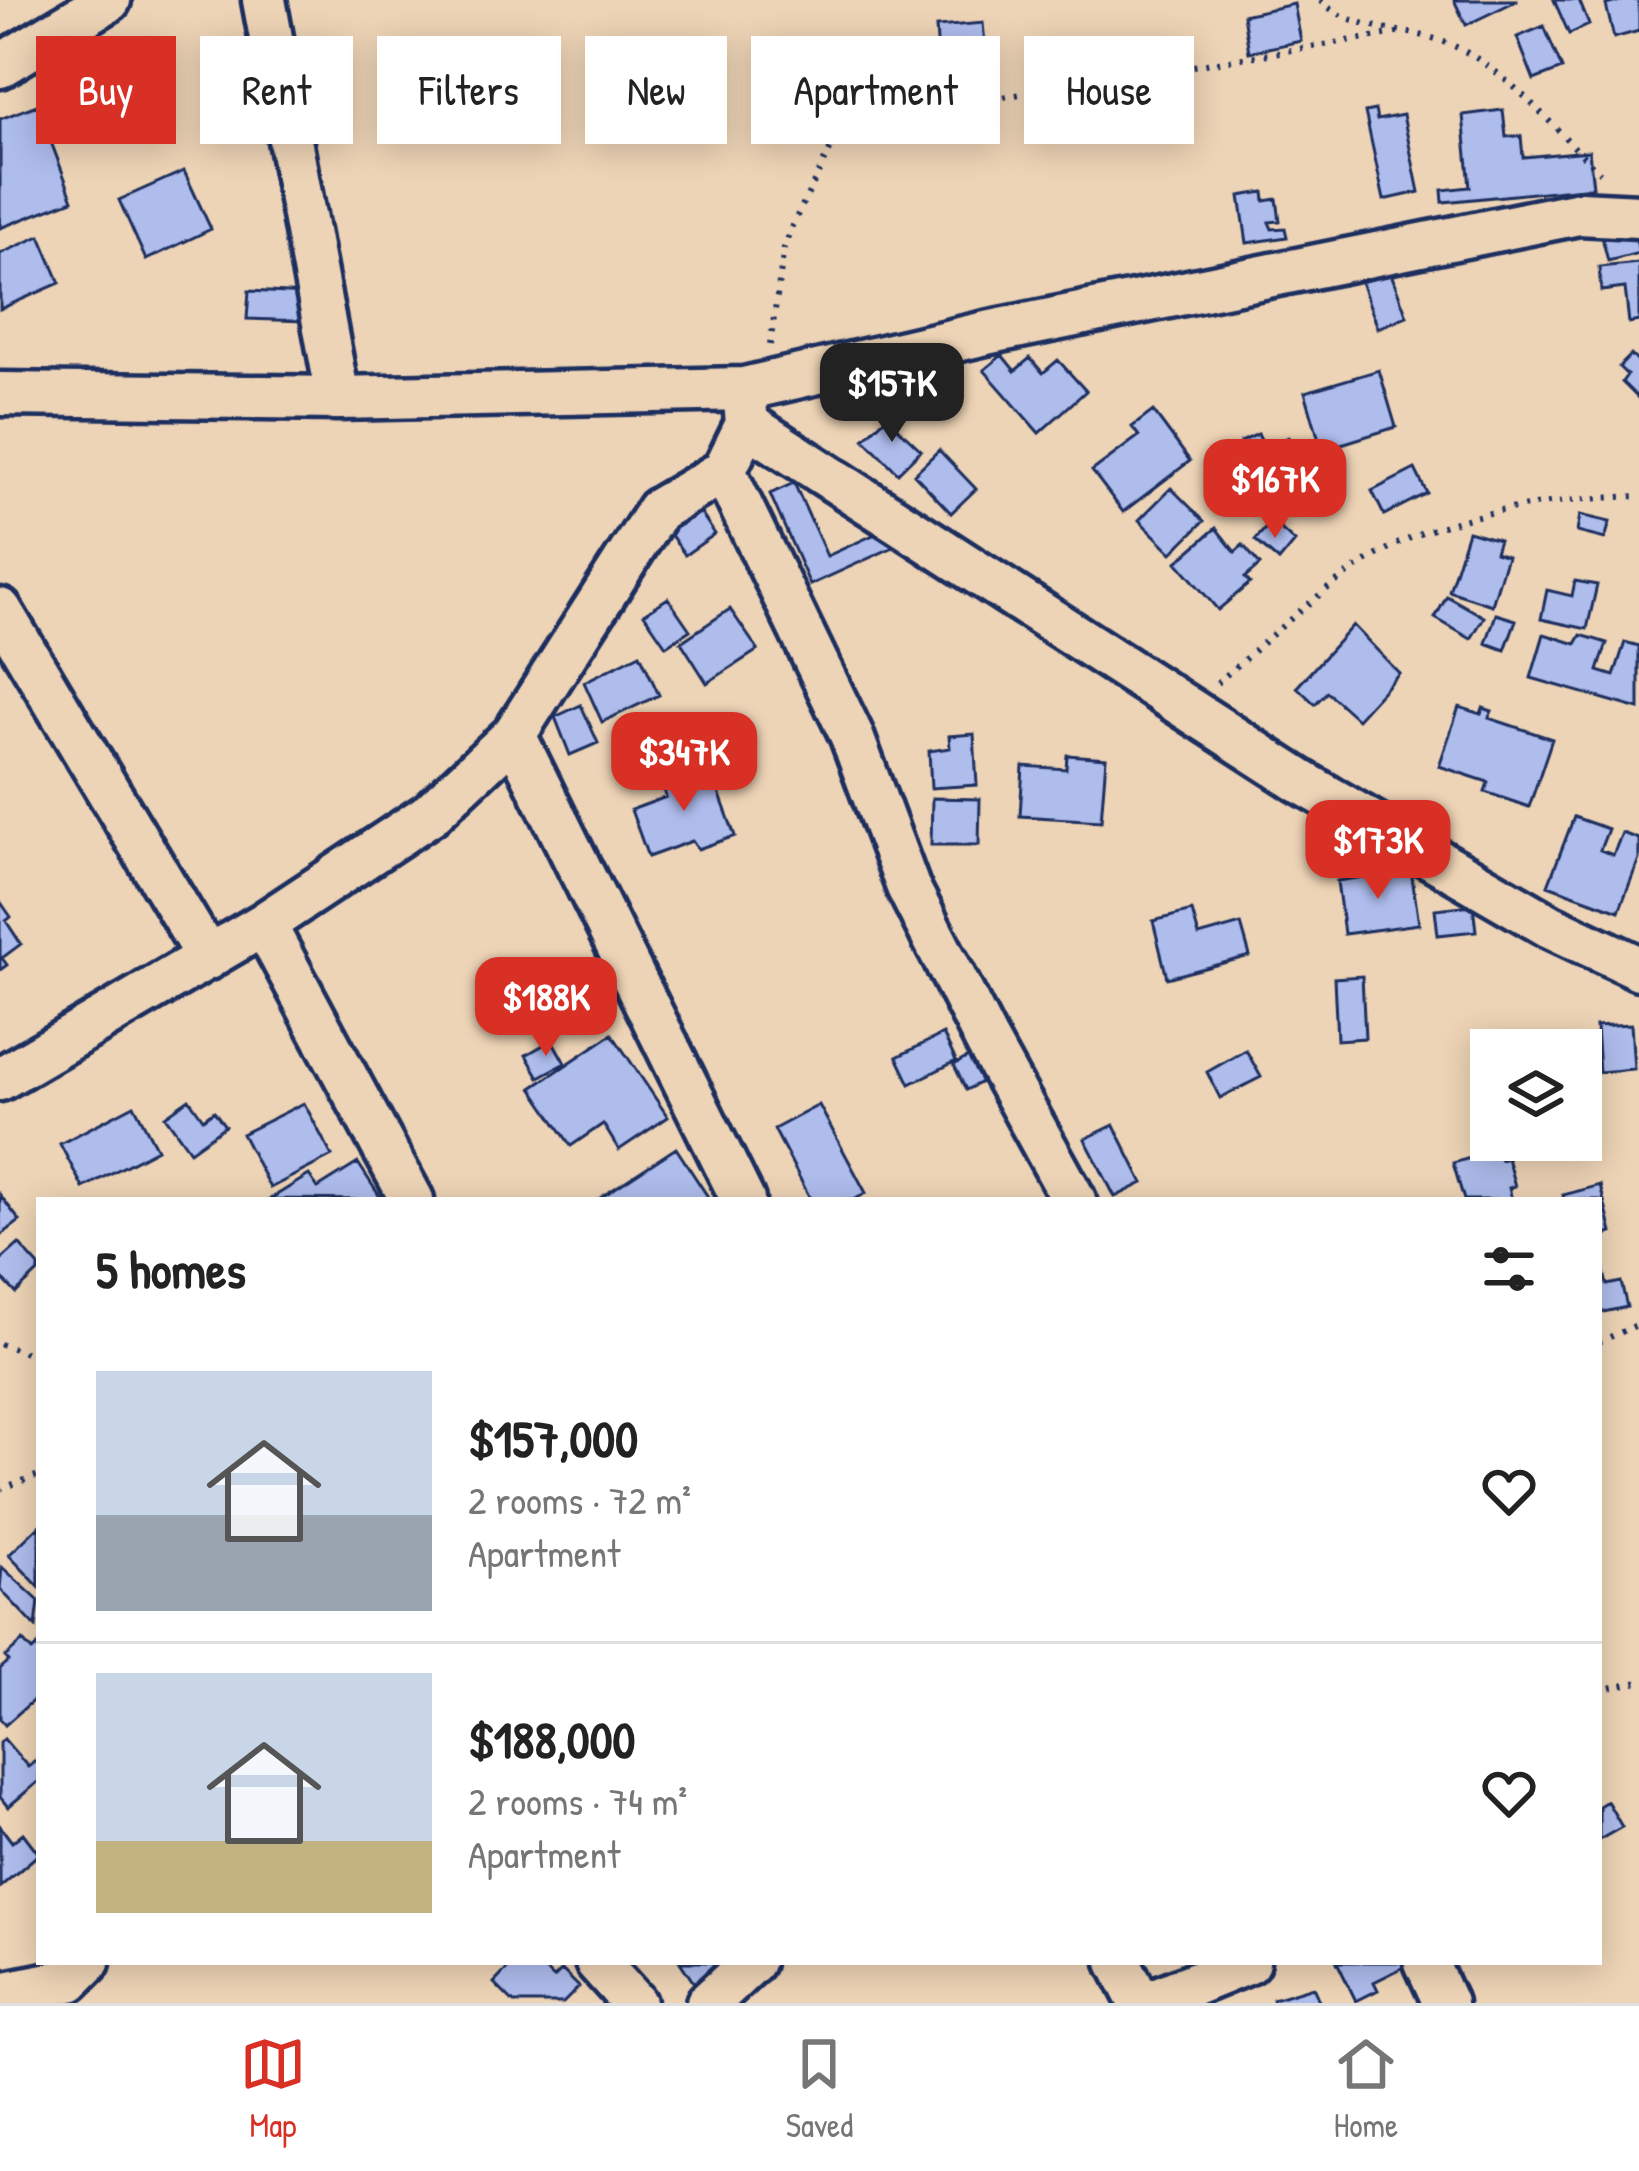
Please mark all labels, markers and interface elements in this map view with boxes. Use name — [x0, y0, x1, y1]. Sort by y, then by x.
chip: Buy — [36, 36, 176, 144]
chip: Rent — [200, 36, 353, 144]
chip: Filters — [377, 36, 561, 144]
chip: New — [585, 36, 727, 144]
chip: Apartment — [751, 36, 1000, 144]
chip: House — [1024, 36, 1194, 144]
pin: $157K — [808, 343, 976, 445]
text: $157K — [847, 355, 937, 408]
pin: $167K — [1191, 439, 1359, 541]
text: $167K — [1230, 451, 1320, 504]
pin: $347K — [600, 712, 768, 814]
text: $347K — [638, 724, 730, 777]
pin: $173K — [1294, 800, 1462, 902]
text: $173K — [1332, 812, 1424, 865]
pin: $188K — [462, 957, 630, 1059]
text: $188K — [502, 969, 590, 1022]
map controls — [1470, 1029, 1602, 1161]
button: layers — [1470, 1029, 1602, 1161]
text: 5 homes — [96, 1235, 246, 1304]
icon: filters — [1476, 1236, 1542, 1302]
text: $157,000 — [468, 1404, 638, 1473]
icon: home — [192, 1419, 336, 1563]
icon: heart — [1476, 1458, 1542, 1524]
text: 2 rooms · 72 m² — [468, 1473, 691, 1526]
text: Apartment — [468, 1526, 621, 1579]
text: $188,000 — [468, 1705, 635, 1774]
icon: home — [192, 1721, 336, 1865]
icon: heart — [1476, 1760, 1542, 1826]
text: 2 rooms · 74 m² — [468, 1774, 687, 1827]
text: Apartment — [468, 1827, 621, 1880]
tab: Map — [240, 2031, 306, 2147]
tab: Saved — [786, 2031, 853, 2147]
tab: Home — [1333, 2031, 1399, 2147]

